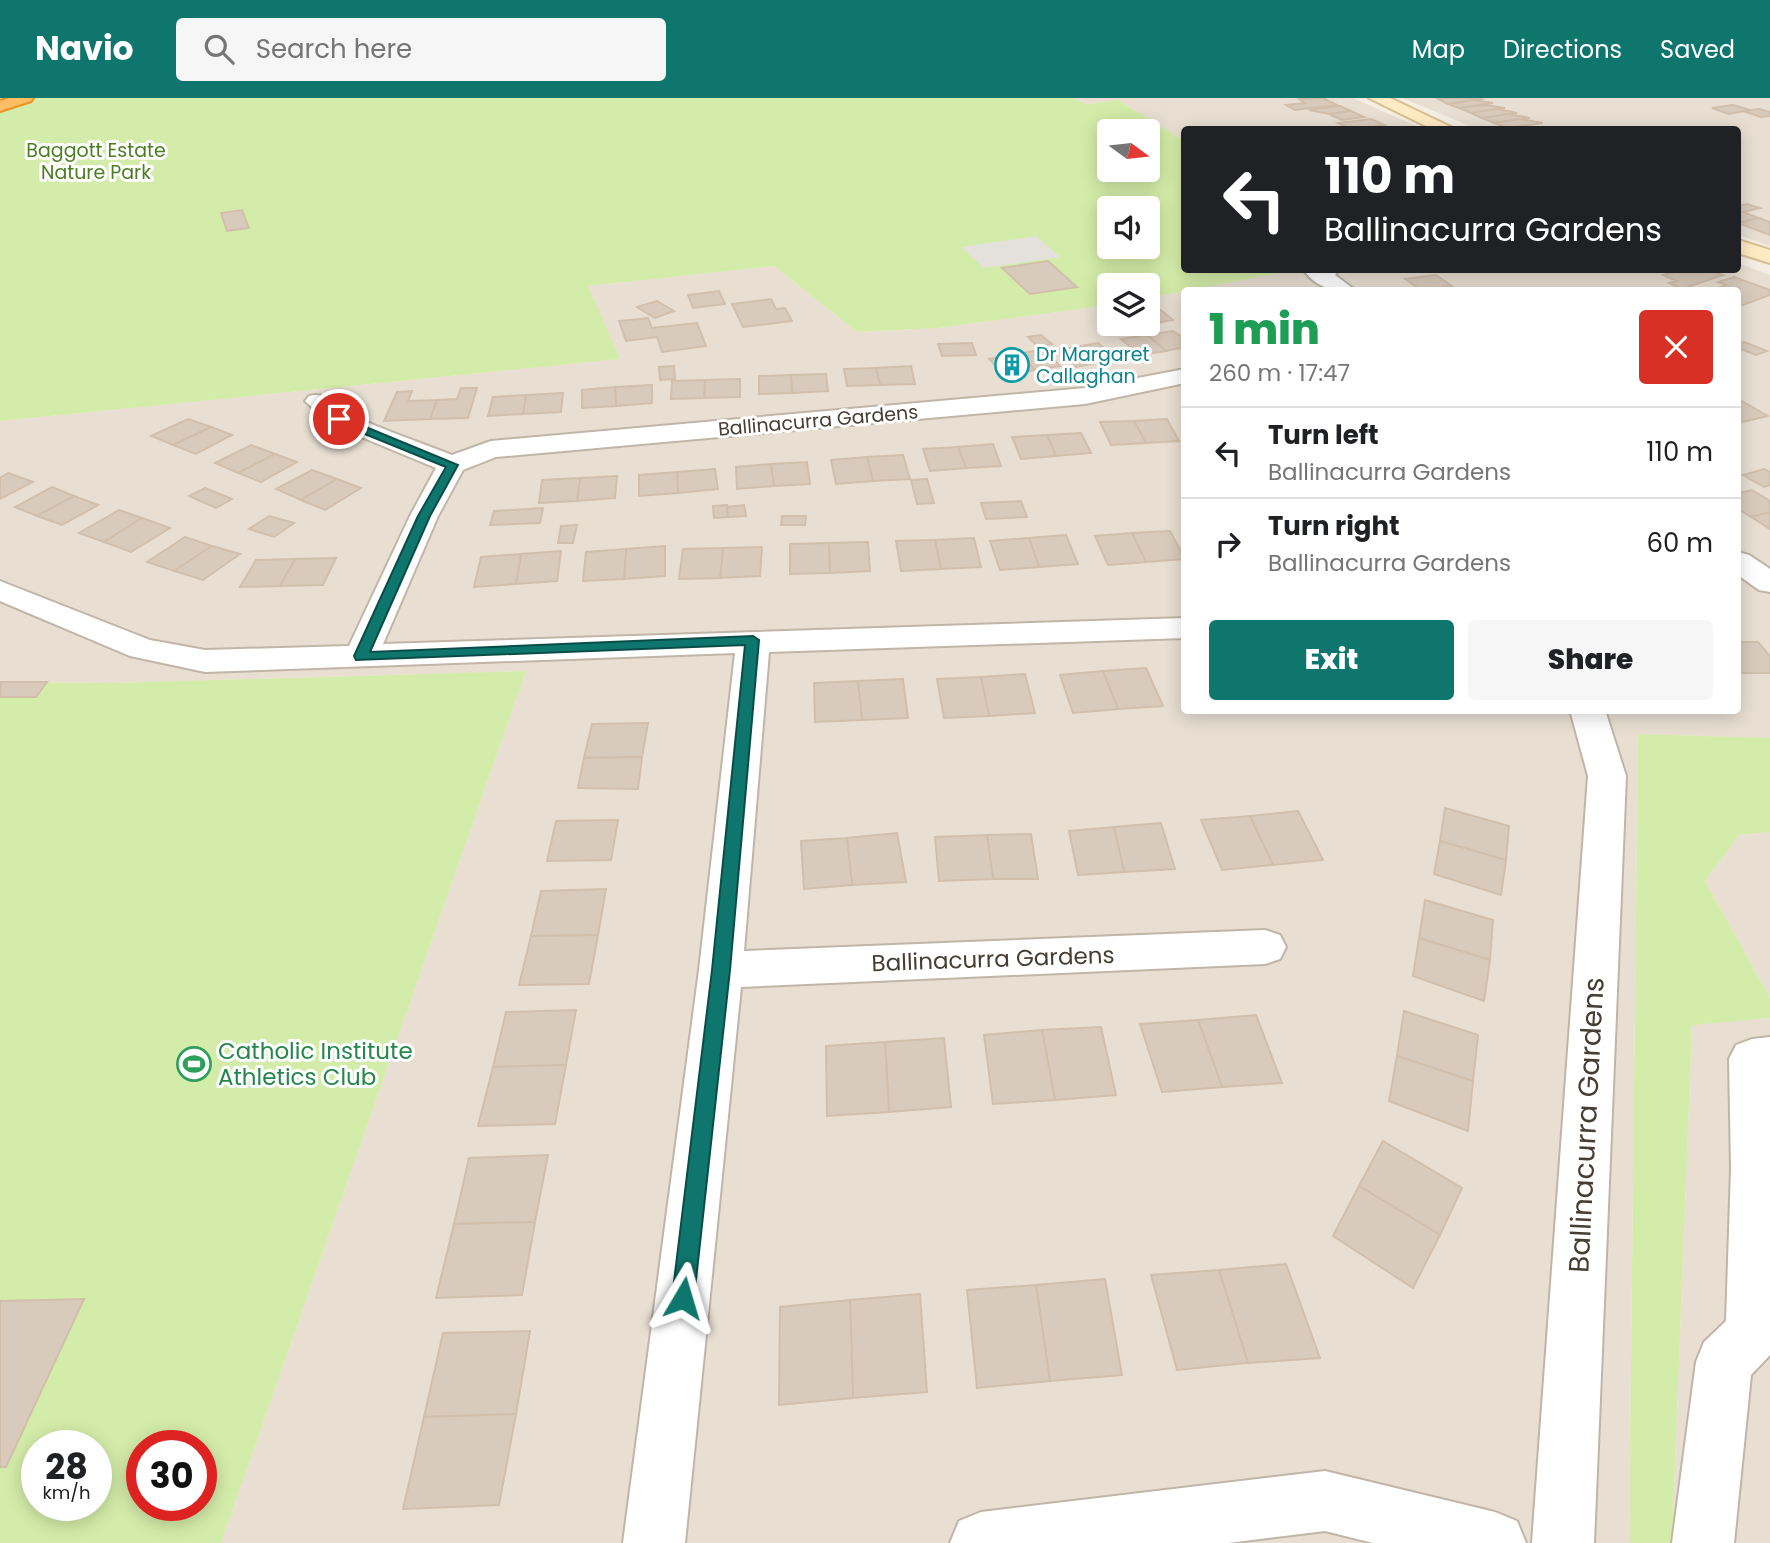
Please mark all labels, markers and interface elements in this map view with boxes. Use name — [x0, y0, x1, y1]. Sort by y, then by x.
search box — [176, 18, 666, 81]
text: Navio — [35, 25, 134, 72]
icon: search — [200, 30, 238, 68]
text: Search here — [256, 31, 412, 67]
text: Map — [1412, 33, 1465, 66]
text: Directions — [1503, 33, 1622, 66]
text: Saved — [1660, 33, 1735, 66]
north arrow — [1097, 119, 1160, 182]
map controls — [1097, 119, 1160, 336]
park label: Baggott Estate Nature Park — [26, 137, 166, 186]
text: 110 m — [1324, 142, 1455, 210]
icon: left — [1209, 154, 1300, 245]
button: sound — [1097, 196, 1160, 259]
text: Ballinacurra Gardens — [1324, 207, 1662, 252]
button: layers — [1097, 273, 1160, 336]
text: 1 min — [1209, 300, 1320, 359]
button: close — [1639, 310, 1713, 384]
place label: Dr Margaret Callaghan — [1036, 341, 1149, 390]
building icon: Dr Margaret Callaghan — [993, 346, 1031, 384]
text: 260 m · 17:47 — [1209, 357, 1350, 389]
pin — [309, 389, 369, 449]
street label: Ballinacurra Gardens — [717, 398, 919, 443]
icon: arrive — [320, 400, 358, 438]
text: Turn left — [1268, 417, 1379, 453]
icon: left — [1209, 434, 1247, 472]
text: 110 m — [1646, 434, 1713, 470]
text: Ballinacurra Gardens — [1268, 456, 1511, 488]
text: Turn right — [1268, 508, 1400, 544]
icon: right — [1209, 525, 1247, 563]
text: 60 m — [1646, 525, 1713, 561]
text: Ballinacurra Gardens — [1268, 547, 1511, 579]
button: Exit — [1209, 620, 1454, 700]
button: Share — [1468, 620, 1713, 700]
street label: Ballinacurra Gardens — [871, 939, 1115, 979]
street label: Ballinacurra Gardens — [1559, 976, 1614, 1274]
place label: Catholic Institute Athletics Club — [218, 1035, 413, 1093]
sports icon: Catholic Institute Athletics Club — [175, 1045, 213, 1083]
position arrow — [646, 1261, 720, 1335]
speed limit sign: 30 — [126, 1430, 217, 1521]
text: 28 — [45, 1442, 88, 1491]
text: km/h — [43, 1480, 90, 1505]

